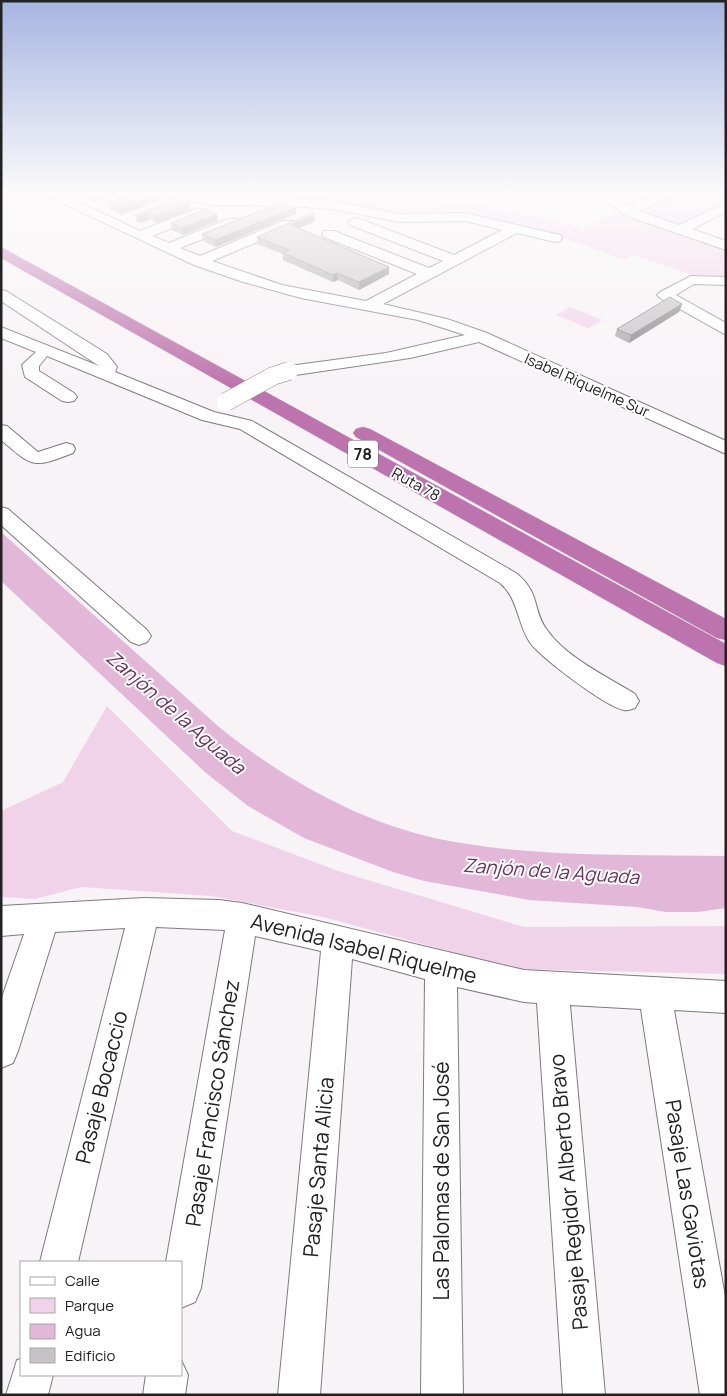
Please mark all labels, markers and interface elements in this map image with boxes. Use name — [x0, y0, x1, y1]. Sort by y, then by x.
street label: Isabel Riquelme Sur — [521, 348, 653, 422]
road number: 78 — [348, 440, 378, 468]
street label: Ruta 78 — [388, 462, 444, 506]
water label: Zanjón de la Aguada — [101, 644, 252, 781]
water label: Zanjón de la Aguada — [462, 852, 641, 890]
street label: Avenida Isabel Riquelme — [248, 906, 480, 990]
street label: Pasaje Francisco Sánchez — [179, 977, 245, 1229]
street label: Pasaje Bocaccio — [68, 1008, 134, 1166]
street label: Pasaje Regidor Alberto Bravo — [542, 1053, 594, 1331]
street label: Las Palomas de San José — [427, 1061, 455, 1301]
street label: Pasaje Santa Alicia — [296, 1076, 340, 1258]
street label: Pasaje Las Gaviotas — [659, 1097, 717, 1291]
legend — [20, 1261, 182, 1376]
text: Calle — [65, 1270, 100, 1291]
text: Parque — [65, 1295, 114, 1316]
text: Agua — [65, 1320, 101, 1341]
text: Edificio — [65, 1345, 116, 1366]

